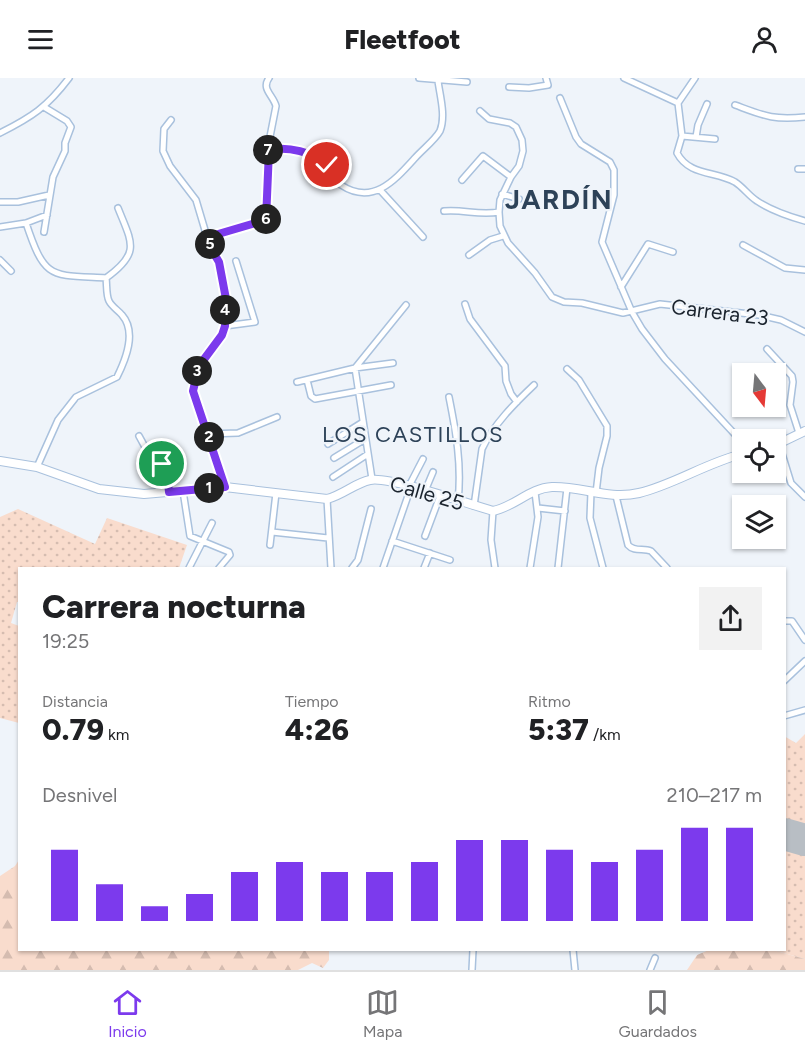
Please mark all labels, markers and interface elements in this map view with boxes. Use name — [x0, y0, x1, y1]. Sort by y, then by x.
icon: menu — [24, 23, 57, 56]
text: Fleetfoot — [344, 23, 461, 56]
icon: person — [748, 23, 781, 56]
pin: 7 — [253, 135, 283, 165]
pin — [301, 139, 352, 190]
text: 7 — [264, 140, 272, 159]
icon: check — [310, 148, 343, 181]
district label: JARDÍN — [505, 183, 613, 216]
pin: 6 — [251, 204, 281, 234]
text: 6 — [261, 209, 271, 228]
pin: 5 — [195, 229, 225, 259]
text: 5 — [205, 234, 215, 253]
street label: Carrera 23 — [670, 294, 770, 330]
pin: 4 — [210, 295, 240, 325]
text: 4 — [220, 300, 230, 319]
pin: 3 — [182, 356, 212, 386]
text: 3 — [193, 361, 201, 380]
north arrow — [732, 363, 786, 417]
map controls — [732, 363, 786, 549]
district label: LOS CASTILLOS — [322, 421, 504, 448]
pin: 2 — [194, 422, 224, 452]
text: 2 — [204, 427, 214, 446]
button: locate — [732, 429, 786, 483]
pin — [136, 438, 187, 489]
icon: arrive — [145, 447, 178, 480]
street label: Calle 25 — [387, 471, 467, 515]
pin: 1 — [194, 473, 224, 503]
text: 1 — [206, 478, 212, 497]
button: layers — [732, 495, 786, 549]
text: Carrera nocturna — [42, 587, 306, 626]
button: share — [699, 587, 762, 650]
text: 19:25 — [42, 629, 89, 653]
text: Distancia — [42, 692, 108, 711]
text: Tiempo — [285, 692, 339, 711]
text: Ritmo — [528, 692, 571, 711]
text: 0.79 — [42, 711, 104, 748]
text: 4:26 — [285, 711, 349, 748]
text: 5:37 — [528, 711, 589, 748]
text: km — [104, 725, 129, 744]
text: /km — [589, 725, 621, 744]
text: Desnivel — [42, 783, 117, 807]
text: 210–217 m — [667, 783, 762, 807]
tab: Inicio — [108, 986, 147, 1041]
tab: Mapa — [363, 986, 402, 1041]
tab: Guardados — [619, 986, 697, 1041]

